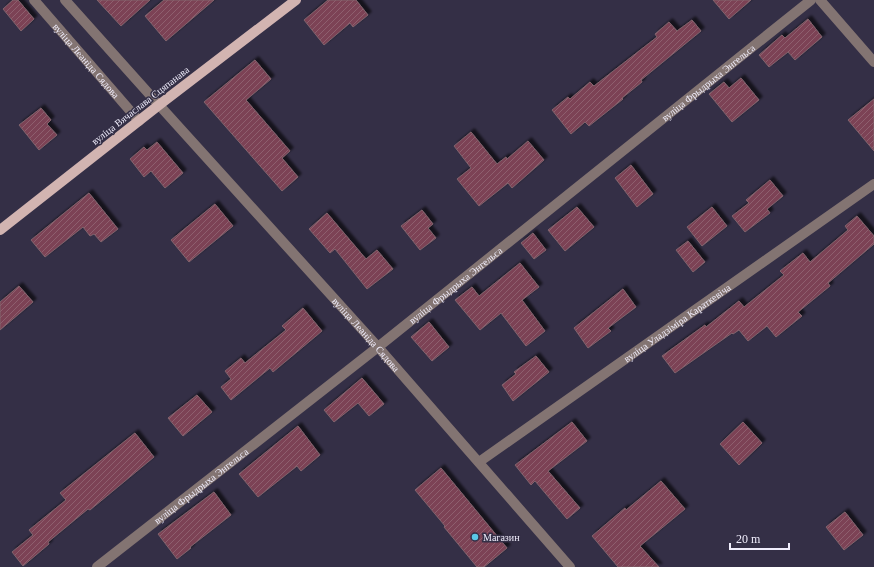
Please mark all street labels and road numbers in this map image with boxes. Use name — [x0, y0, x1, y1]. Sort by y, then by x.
street label: вуліца Леаніда Сядова — [51, 21, 122, 101]
street label: вуліца Фрыдрыха Энгельса — [660, 42, 758, 123]
street label: вуліца Вячаслава Сцяпанава — [89, 64, 192, 147]
street label: вуліца Фрыдрыха Энгельса — [407, 244, 505, 326]
street label: вуліца Уладзіміра Караткевіча — [622, 281, 733, 364]
street label: вуліца Леаніда Сядова — [330, 295, 402, 374]
street label: вуліца Фрыдрыха Энгельса — [152, 446, 251, 526]

